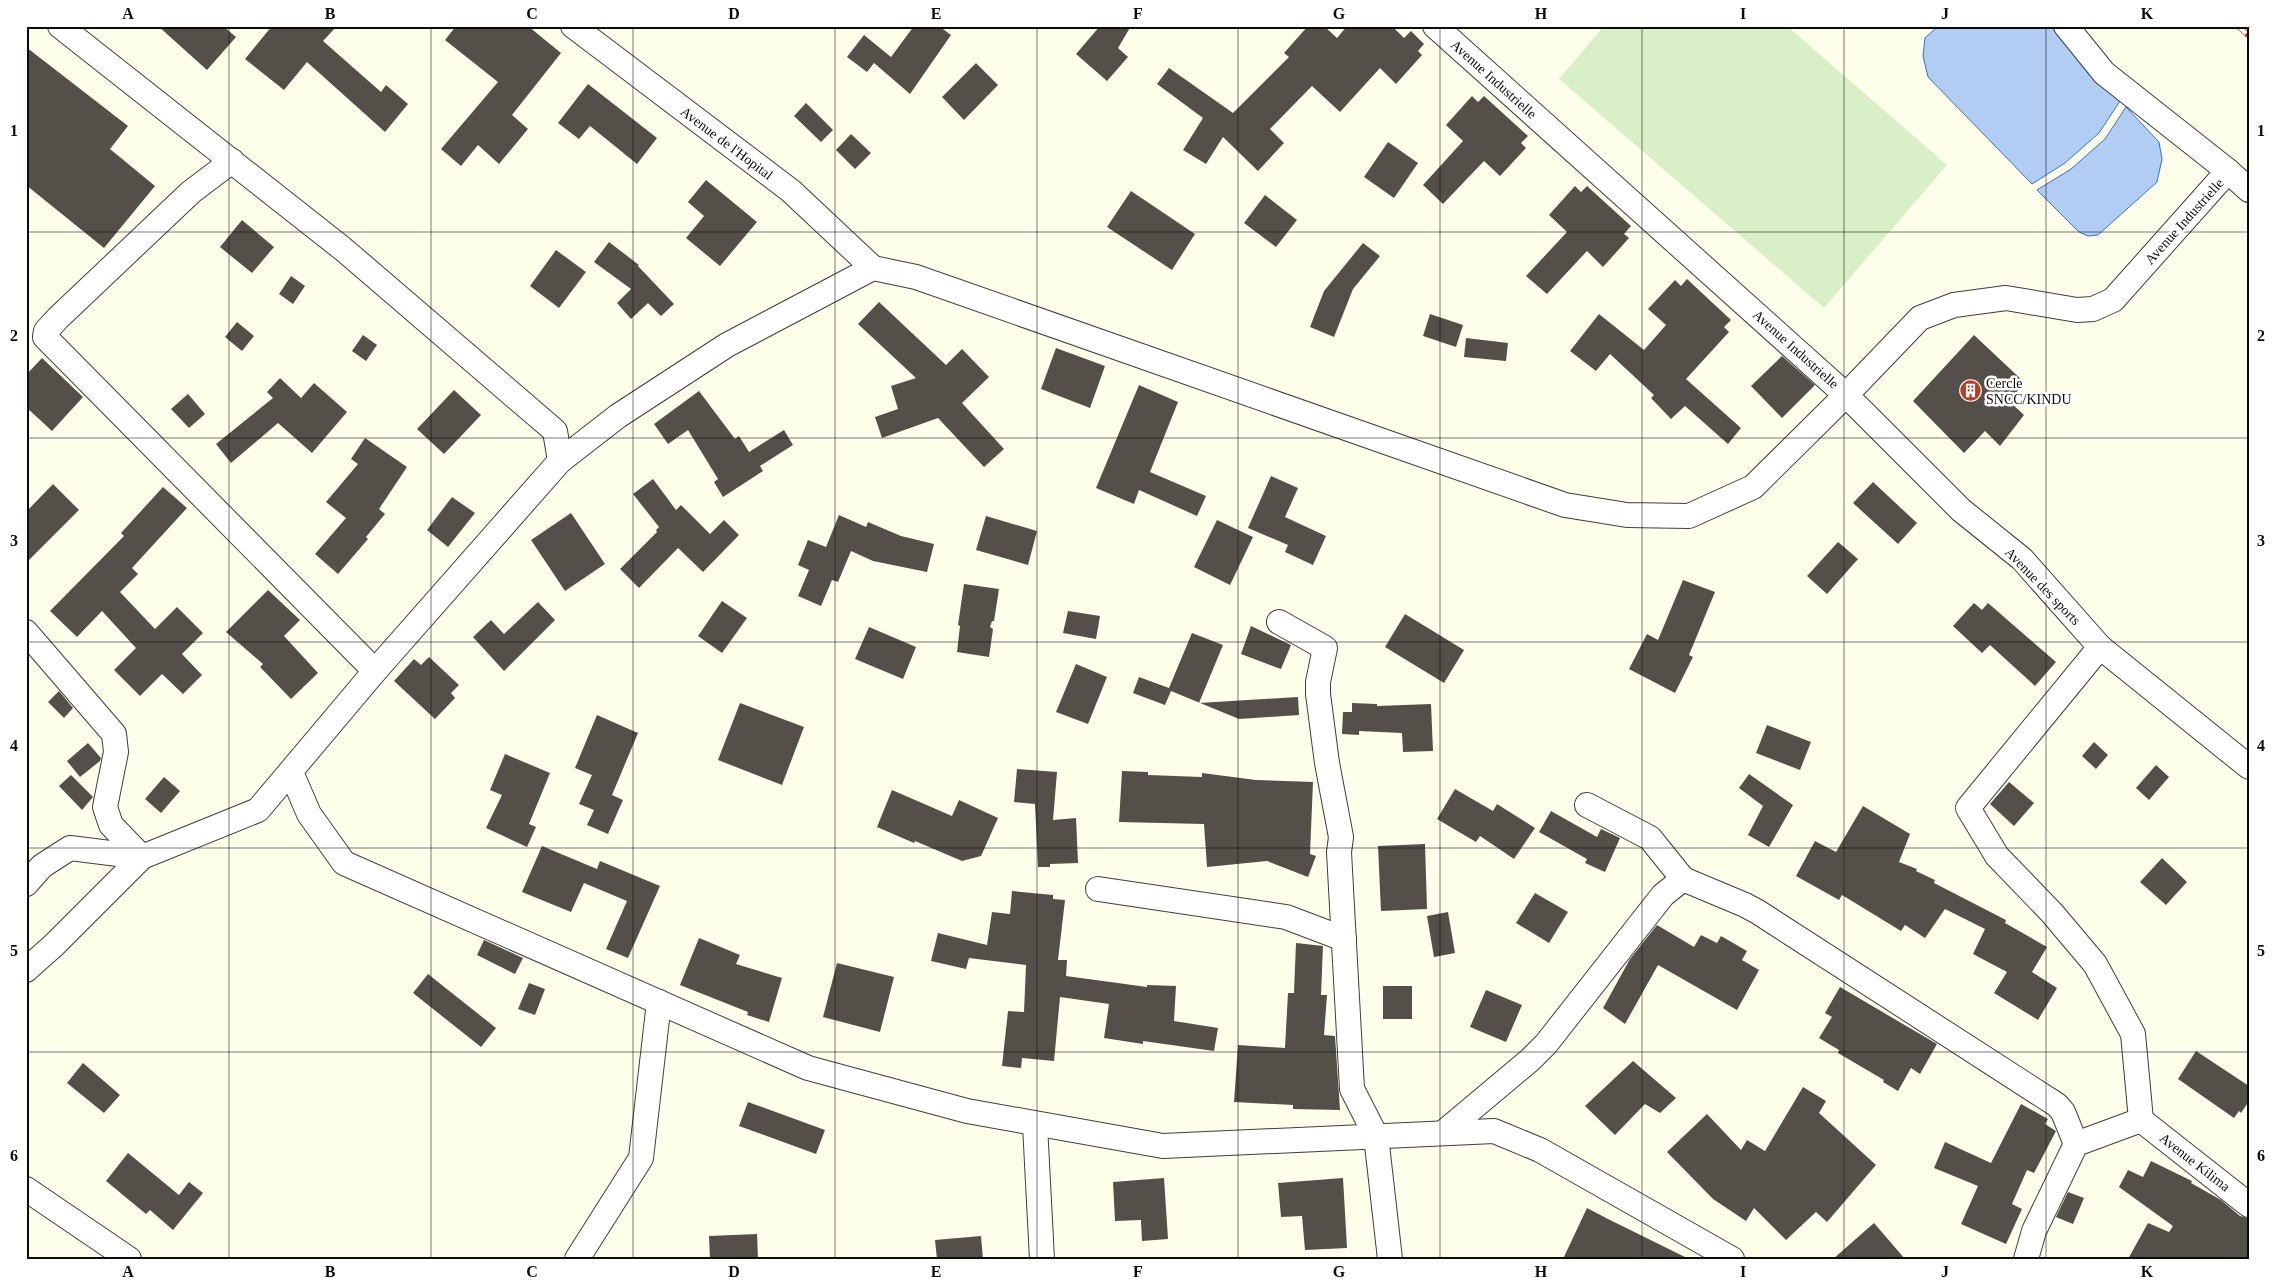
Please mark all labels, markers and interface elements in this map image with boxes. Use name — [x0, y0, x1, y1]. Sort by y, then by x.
text: A — [122, 5, 134, 22]
text: B — [325, 5, 336, 22]
text: C — [526, 5, 538, 22]
text: D — [728, 5, 740, 22]
text: E — [931, 5, 941, 22]
text: F — [1133, 5, 1143, 22]
text: G — [1333, 5, 1346, 22]
text: H — [1535, 5, 1548, 22]
text: I — [1740, 5, 1746, 22]
text: J — [1941, 5, 1949, 22]
text: K — [2141, 5, 2154, 22]
street label: Avenue Industrielle — [1448, 37, 1539, 122]
street label: Avenue de l'Hopital — [678, 104, 776, 183]
text: 1 — [10, 122, 18, 139]
text: 1 — [2257, 122, 2265, 139]
street label: Avenue Industrielle — [2142, 176, 2227, 267]
street label: Avenue Industrielle — [1750, 307, 1841, 392]
text: 2 — [10, 327, 18, 344]
text: 2 — [2257, 327, 2265, 344]
place label: Cercle SNCC/KINDU — [1986, 376, 2072, 407]
building icon: Cercle SNCC/KINDU — [1958, 379, 1982, 403]
text: 3 — [10, 532, 18, 549]
text: 3 — [2257, 532, 2265, 549]
street label: Avenue des sports — [2002, 545, 2083, 628]
text: 4 — [10, 737, 18, 754]
text: 4 — [2257, 737, 2265, 754]
text: 5 — [10, 942, 18, 959]
text: 5 — [2257, 942, 2265, 959]
street label: Avenue Kilima — [2157, 1130, 2233, 1195]
text: 6 — [10, 1147, 18, 1164]
text: 6 — [2257, 1147, 2265, 1164]
text: A — [122, 1263, 134, 1280]
text: B — [325, 1263, 336, 1280]
text: C — [526, 1263, 538, 1280]
text: D — [728, 1263, 740, 1280]
text: E — [931, 1263, 941, 1280]
text: F — [1133, 1263, 1143, 1280]
text: G — [1333, 1263, 1346, 1280]
text: H — [1535, 1263, 1548, 1280]
text: I — [1740, 1263, 1746, 1280]
text: J — [1941, 1263, 1949, 1280]
text: K — [2141, 1263, 2154, 1280]

